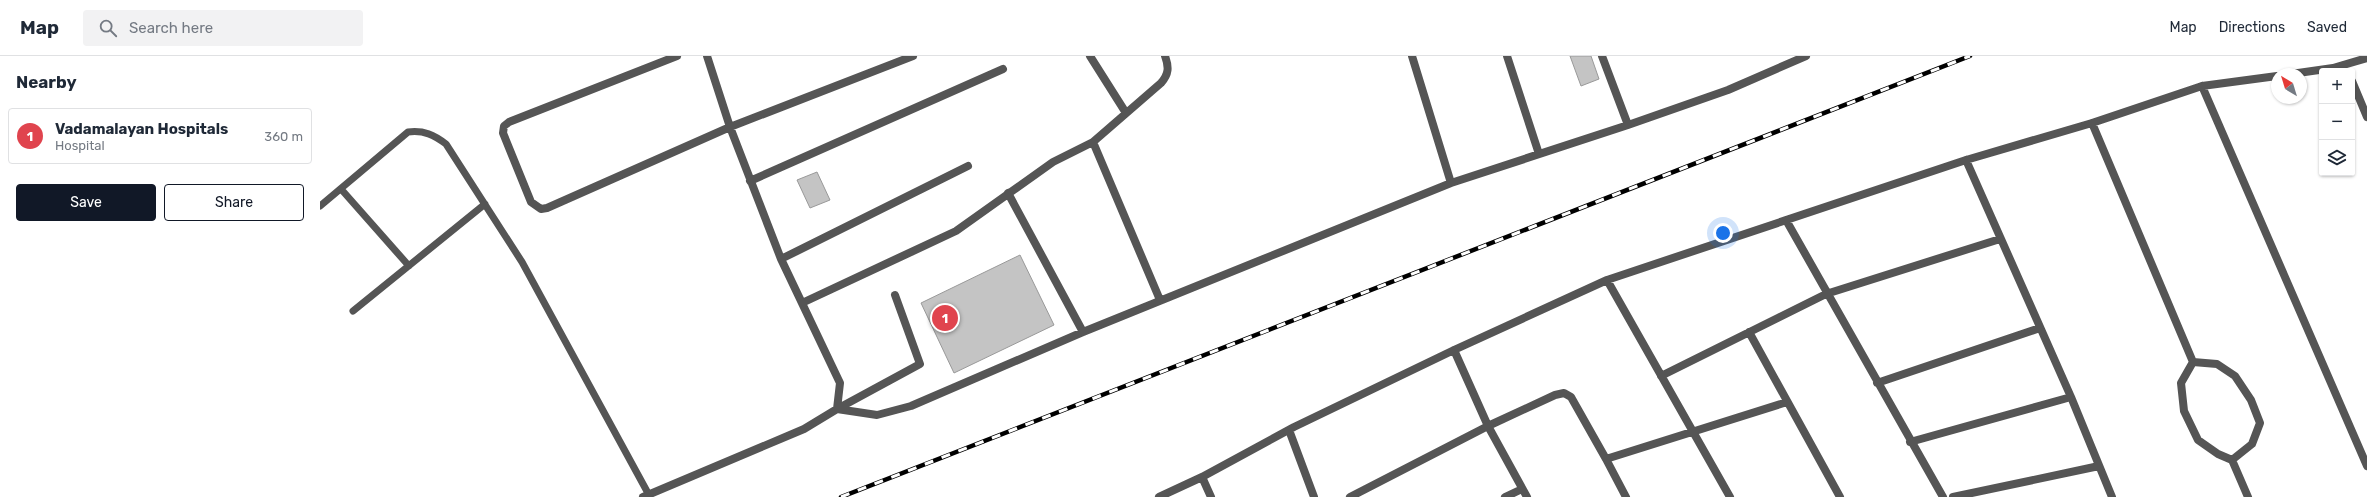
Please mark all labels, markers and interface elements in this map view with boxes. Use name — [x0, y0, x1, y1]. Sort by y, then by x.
search box — [83, 10, 363, 46]
text: Map — [20, 16, 59, 39]
icon: search — [97, 17, 119, 39]
text: Search here — [129, 19, 213, 37]
text: Map — [2170, 19, 2197, 36]
text: Directions — [2219, 19, 2285, 36]
text: Saved — [2307, 19, 2347, 36]
north arrow — [2271, 68, 2307, 104]
map controls — [2319, 68, 2355, 176]
button: + — [2319, 68, 2355, 104]
text: Nearby — [16, 72, 77, 92]
button: − — [2319, 104, 2355, 140]
text: Vadamalayan Hospitals — [55, 120, 228, 138]
text: 1 — [27, 129, 33, 144]
text: 360 m — [264, 129, 303, 144]
text: Hospital — [55, 138, 105, 153]
button: layers — [2319, 140, 2355, 176]
button: Save — [16, 184, 156, 221]
button: Share — [164, 184, 304, 221]
your location — [1713, 223, 1733, 243]
pin: 1 — [932, 303, 958, 333]

